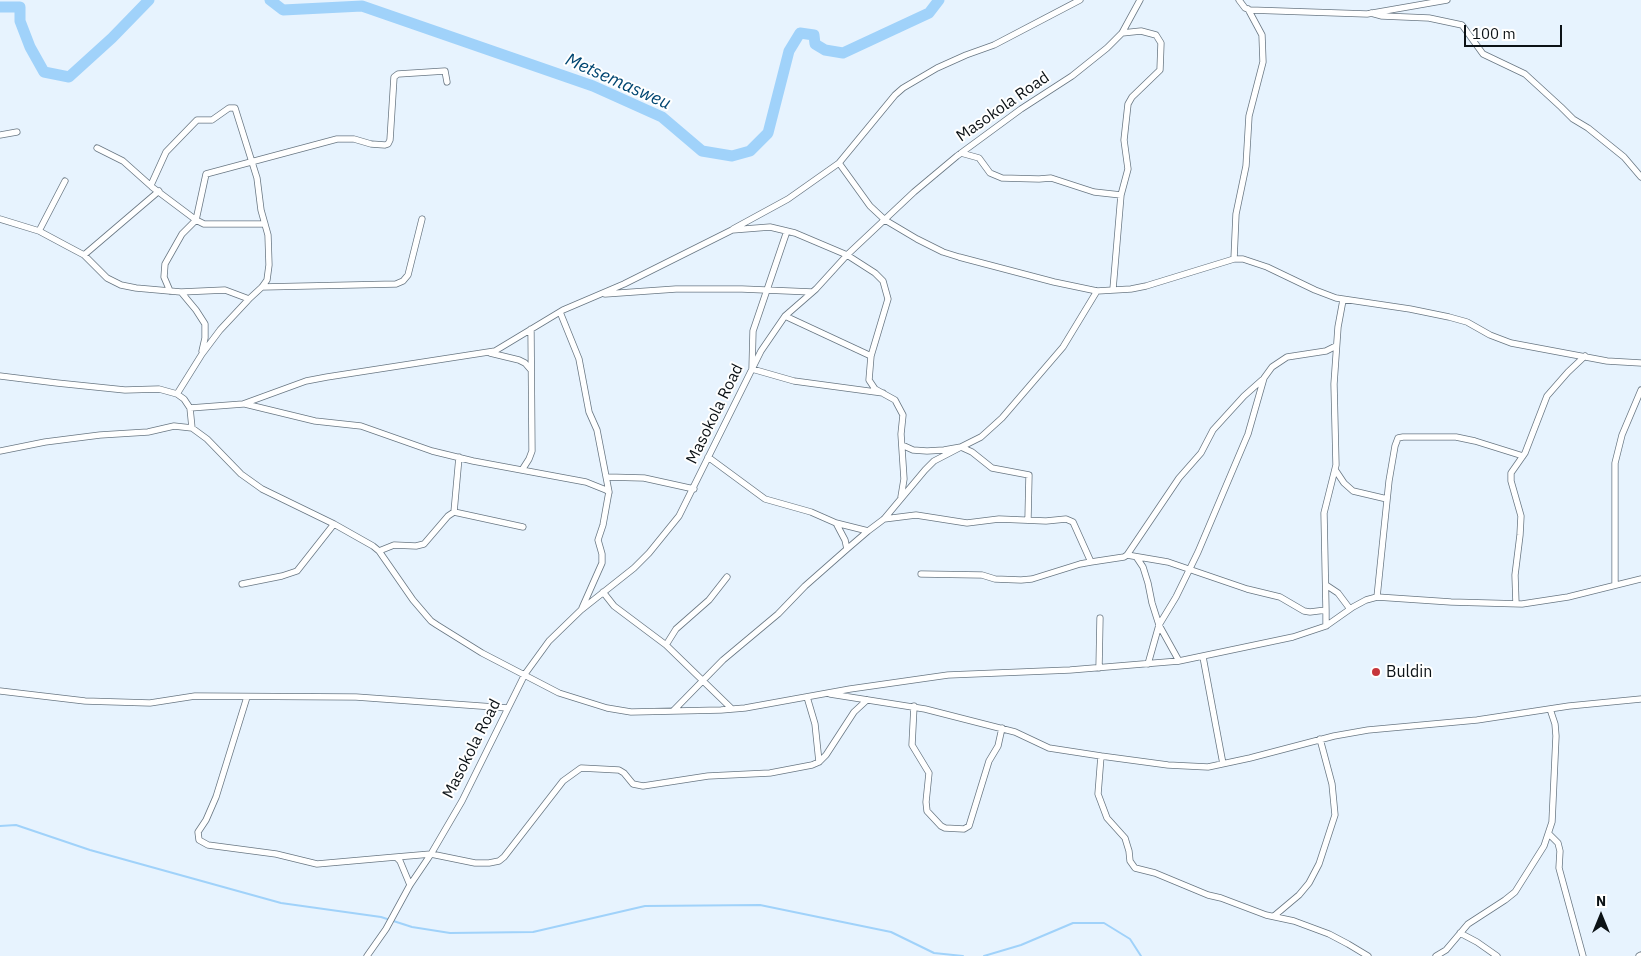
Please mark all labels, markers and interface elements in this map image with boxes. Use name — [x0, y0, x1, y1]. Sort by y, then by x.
scale bar — [1466, 15, 1564, 47]
text: 100 m — [1472, 24, 1516, 43]
water label: Metsemasweu — [562, 49, 674, 115]
street label: Masokola Road — [953, 68, 1053, 146]
street label: Masokola Road — [683, 361, 747, 467]
place label: Buldin — [1386, 662, 1432, 682]
marker: Buldin — [1370, 666, 1382, 678]
street label: Masokola Road — [439, 696, 505, 802]
north arrow — [1576, 891, 1626, 941]
text: N — [1596, 892, 1606, 910]

